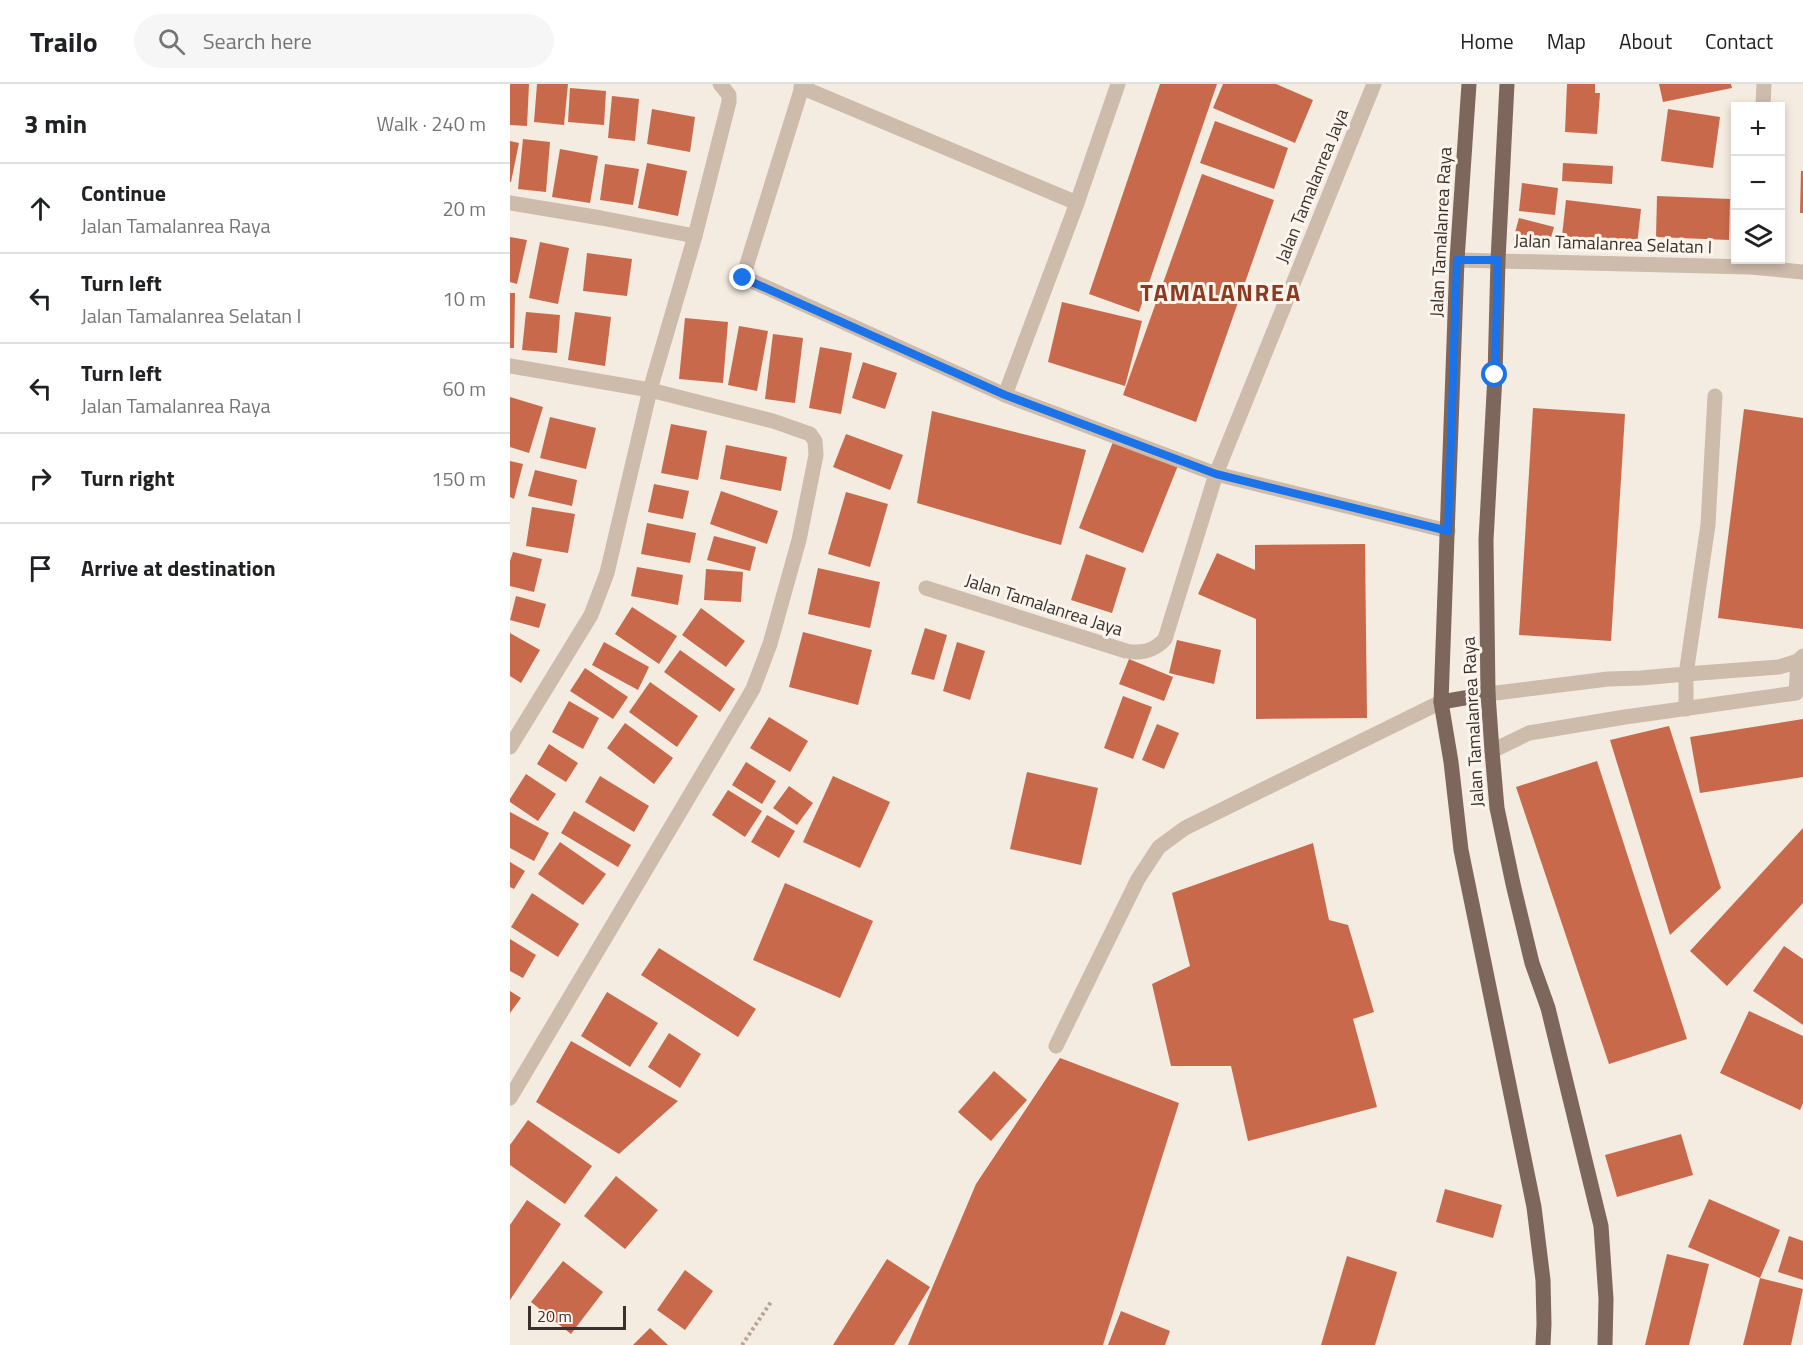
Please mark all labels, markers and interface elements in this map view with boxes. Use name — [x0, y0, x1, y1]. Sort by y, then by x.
search box — [134, 14, 554, 68]
text: Trailo — [30, 20, 98, 63]
text: Search here — [203, 24, 312, 58]
icon: search — [155, 25, 188, 58]
text: Home — [1460, 25, 1514, 57]
text: Map — [1547, 25, 1586, 57]
text: About — [1619, 25, 1672, 57]
text: Contact — [1705, 25, 1773, 57]
map controls — [1731, 102, 1785, 264]
button: + — [1731, 102, 1785, 156]
text: 3 min — [24, 104, 87, 143]
street label: Jalan Tamalanrea Jaya — [1268, 104, 1355, 267]
text: Walk · 240 m — [377, 108, 486, 139]
street label: Jalan Tamalanrea Raya — [1423, 146, 1458, 318]
button: − — [1731, 156, 1785, 210]
text: Continue — [81, 176, 166, 210]
icon: ahead — [24, 192, 57, 225]
text: 20 m — [442, 193, 486, 224]
text: Jalan Tamalanrea Raya — [81, 210, 270, 241]
button: layers — [1731, 210, 1785, 264]
street label: Jalan Tamalanrea Selatan I — [1513, 227, 1713, 260]
route end — [729, 264, 755, 290]
text: Turn left — [81, 266, 162, 300]
district label: TAMALANREA — [1140, 274, 1302, 310]
icon: left — [24, 282, 57, 315]
text: 10 m — [442, 283, 486, 314]
text: Jalan Tamalanrea Selatan I — [81, 300, 301, 331]
text: Turn left — [81, 356, 162, 390]
route start — [1481, 361, 1507, 387]
icon: left — [24, 372, 57, 405]
text: 60 m — [442, 373, 486, 404]
text: Jalan Tamalanrea Raya — [81, 390, 270, 421]
text: Turn right — [81, 461, 175, 495]
icon: right — [24, 462, 57, 495]
text: 150 m — [431, 463, 486, 494]
text: Arrive at destination — [81, 551, 276, 585]
icon: arrive — [24, 552, 57, 585]
street label: Jalan Tamalanrea Jaya — [962, 566, 1127, 643]
street label: Jalan Tamalanrea Raya — [1455, 636, 1490, 808]
scale bar — [528, 1303, 626, 1330]
text: 20 m — [537, 1304, 572, 1328]

